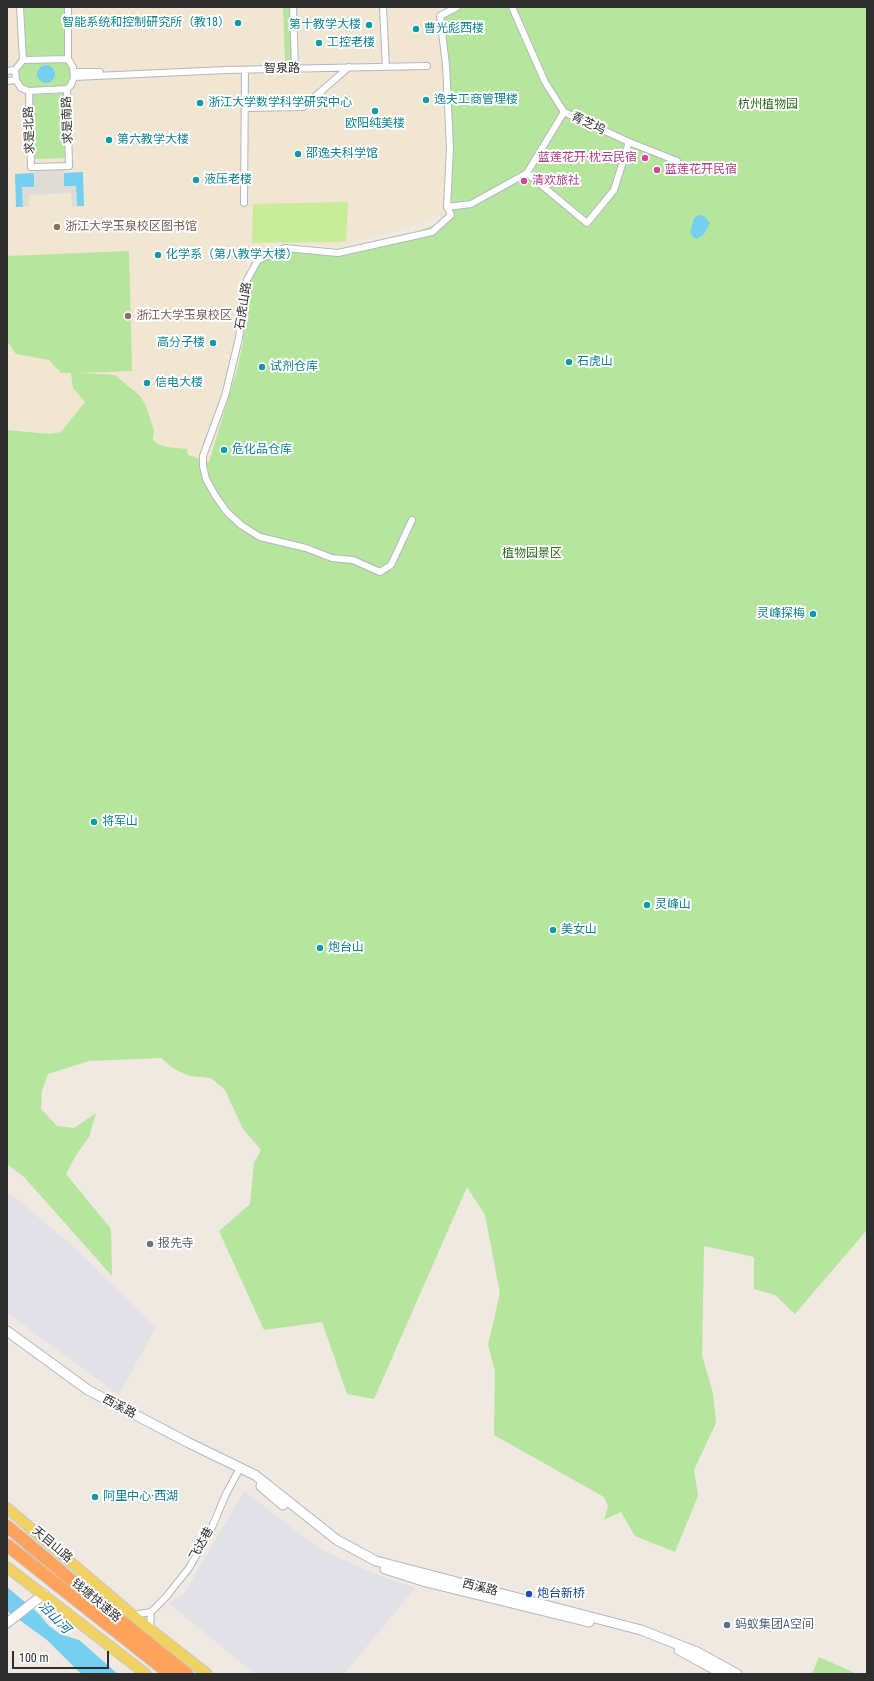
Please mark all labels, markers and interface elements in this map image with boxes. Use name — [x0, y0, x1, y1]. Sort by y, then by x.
place label: 智能系统和控制研究所（教18） — [62, 16, 230, 30]
marker: 智能系统和控制研究所（教18） — [233, 18, 243, 28]
place label: 第十教学大楼 — [289, 18, 361, 32]
marker: 第十教学大楼 — [364, 20, 374, 30]
place label: 曹光彪西楼 — [424, 22, 484, 36]
marker: 曹光彪西楼 — [411, 24, 421, 34]
place label: 工控老楼 — [327, 36, 375, 50]
marker: 工控老楼 — [314, 38, 324, 48]
street label: 智泉路 — [264, 62, 300, 76]
place label: 逸夫工商管理楼 — [434, 93, 518, 107]
marker: 逸夫工商管理楼 — [421, 95, 431, 105]
street label: 求是南路 — [60, 96, 76, 144]
place label: 浙江大学数学科学研究中心 — [208, 96, 352, 110]
marker: 浙江大学数学科学研究中心 — [195, 98, 205, 108]
park label: 杭州植物园 — [738, 98, 798, 112]
street label: 求是北路 — [22, 106, 38, 154]
marker: 欧阳纯美楼 — [370, 106, 380, 116]
street label: 青芝坞 — [569, 110, 607, 138]
place label: 欧阳纯美楼 — [345, 117, 405, 131]
place label: 第六教学大楼 — [117, 133, 189, 147]
marker: 第六教学大楼 — [104, 135, 114, 145]
place label: 邵逸夫科学馆 — [306, 147, 378, 161]
marker: 邵逸夫科学馆 — [293, 149, 303, 159]
place label: 蓝莲花开·枕云民宿 — [538, 151, 637, 165]
marker: 蓝莲花开·枕云民宿 — [640, 153, 650, 163]
place label: 蓝莲花开民宿 — [665, 163, 737, 177]
marker: 蓝莲花开民宿 — [652, 165, 662, 175]
place label: 液压老楼 — [204, 173, 252, 187]
place label: 清欢旅社 — [532, 174, 580, 188]
marker: 液压老楼 — [191, 175, 201, 185]
marker: 清欢旅社 — [519, 176, 529, 186]
place label: 浙江大学玉泉校区图书馆 — [65, 220, 197, 234]
marker: 浙江大学玉泉校区图书馆 — [52, 222, 62, 232]
place label: 化学系（第八教学大楼） — [166, 248, 298, 262]
marker: 化学系（第八教学大楼） — [153, 250, 163, 260]
street label: 石虎山路 — [233, 281, 255, 331]
place label: 浙江大学玉泉校区 — [136, 309, 232, 323]
marker: 浙江大学玉泉校区 — [123, 311, 133, 321]
place label: 高分子楼 — [157, 336, 205, 350]
marker: 高分子楼 — [208, 338, 218, 348]
place label: 石虎山 — [577, 355, 613, 369]
marker: 石虎山 — [564, 357, 574, 367]
place label: 试剂仓库 — [270, 360, 318, 374]
marker: 试剂仓库 — [257, 362, 267, 372]
place label: 信电大楼 — [155, 376, 203, 390]
marker: 信电大楼 — [142, 378, 152, 388]
place label: 危化品仓库 — [232, 443, 292, 457]
marker: 危化品仓库 — [219, 445, 229, 455]
park label: 植物园景区 — [502, 547, 562, 561]
place label: 灵峰探梅 — [757, 607, 805, 621]
marker: 灵峰探梅 — [808, 609, 818, 619]
place label: 将军山 — [102, 815, 138, 829]
marker: 将军山 — [89, 817, 99, 827]
place label: 灵峰山 — [655, 898, 691, 912]
marker: 灵峰山 — [642, 900, 652, 910]
place label: 美女山 — [561, 923, 597, 937]
marker: 美女山 — [548, 925, 558, 935]
place label: 炮台山 — [328, 941, 364, 955]
marker: 炮台山 — [315, 943, 325, 953]
place label: 报先寺 — [158, 1237, 194, 1251]
marker: 报先寺 — [145, 1239, 155, 1249]
street label: 西溪路 — [100, 1392, 138, 1422]
place label: 阿里中心·西湖 — [103, 1490, 178, 1504]
marker: 阿里中心·西湖 — [90, 1492, 100, 1502]
street label: 天目山路 — [29, 1524, 75, 1566]
street label: 飞达巷 — [187, 1525, 217, 1563]
street label: 钱塘快速路 — [68, 1576, 124, 1626]
street label: 西溪路 — [461, 1577, 499, 1599]
place label: 炮台新桥 — [537, 1587, 585, 1601]
marker: 炮台新桥 — [524, 1589, 534, 1599]
water label: 沿山河 — [35, 1599, 73, 1637]
place label: 蚂蚁集团A空间 — [735, 1618, 814, 1632]
marker: 蚂蚁集团A空间 — [722, 1620, 732, 1630]
scale bar — [14, 1643, 111, 1669]
text: 100 m — [19, 1651, 49, 1665]

